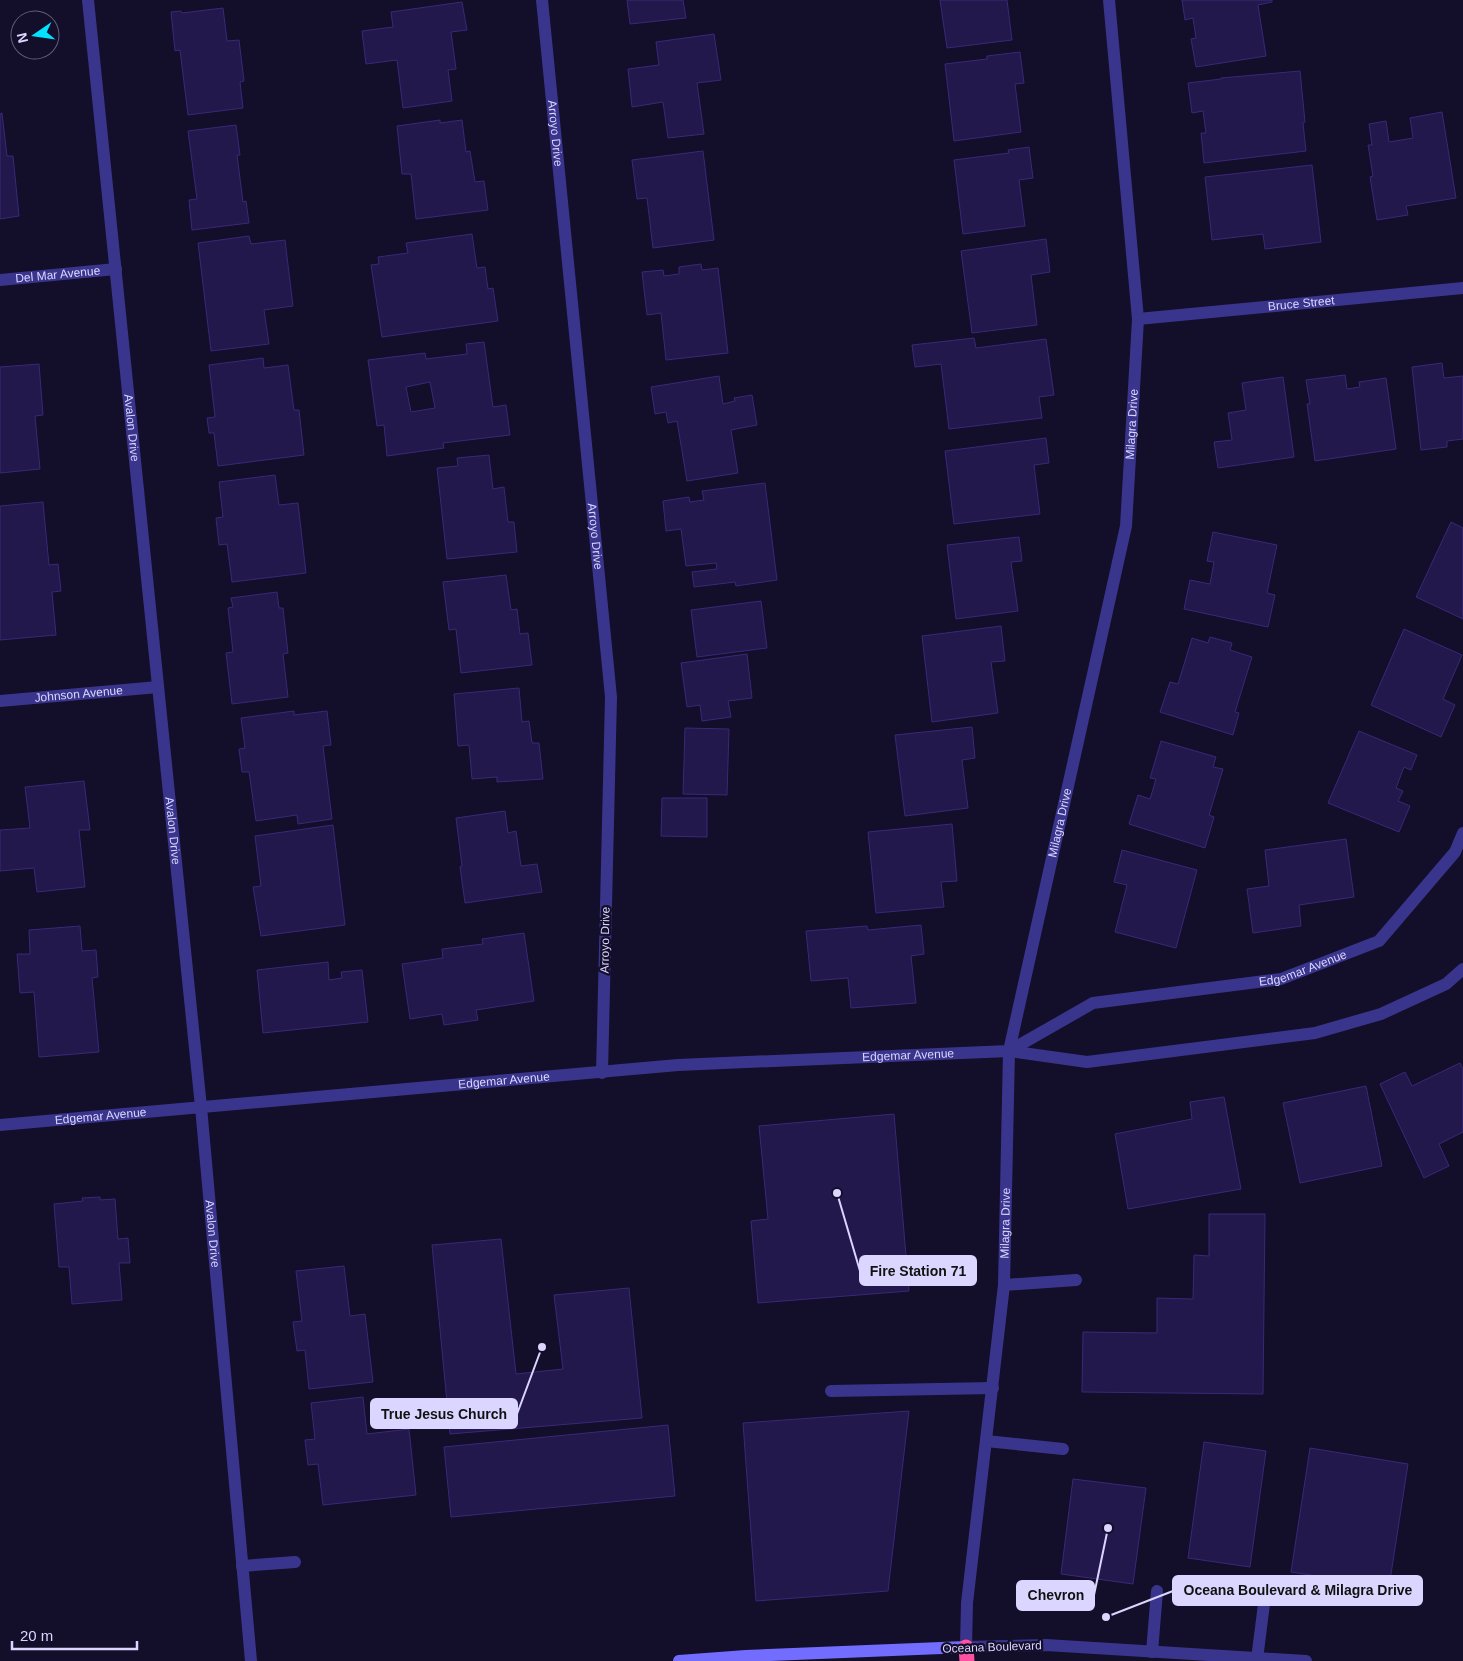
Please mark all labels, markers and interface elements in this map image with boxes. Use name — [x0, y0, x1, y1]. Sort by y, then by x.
north arrow — [10, 10, 60, 60]
text: N — [13, 31, 31, 45]
street label: Arroyo Drive — [545, 99, 565, 168]
street label: Del Mar Avenue — [15, 264, 101, 286]
street label: Bruce Street — [1267, 293, 1336, 314]
street label: Milagra Drive — [1123, 388, 1141, 460]
street label: Avalon Drive — [121, 393, 142, 463]
street label: Arroyo Drive — [585, 502, 605, 571]
street label: Johnson Avenue — [34, 683, 124, 705]
street label: Milagra Drive — [1045, 786, 1074, 859]
street label: Avalon Drive — [162, 796, 183, 865]
street label: Arroyo Drive — [597, 906, 613, 973]
street label: Edgemar Avenue — [1258, 947, 1349, 989]
street label: Edgemar Avenue — [862, 1046, 955, 1064]
street label: Edgemar Avenue — [458, 1069, 551, 1091]
street label: Edgemar Avenue — [54, 1105, 147, 1127]
street label: Milagra Drive — [998, 1187, 1013, 1259]
street label: Avalon Drive — [202, 1199, 222, 1268]
callout: Fire Station 71 — [860, 1256, 976, 1285]
text: Fire Station 71 — [870, 1263, 966, 1279]
callout: True Jesus Church — [371, 1399, 517, 1428]
text: True Jesus Church — [381, 1406, 507, 1422]
callout: Oceana Boulevard & Milagra Drive — [1173, 1576, 1422, 1605]
callout: Chevron — [1017, 1581, 1094, 1610]
text: Oceana Boulevard & Milagra Drive — [1184, 1582, 1413, 1598]
text: Chevron — [1028, 1587, 1084, 1603]
scale bar — [12, 1618, 138, 1650]
text: 20 m — [20, 1627, 53, 1644]
street label: Oceana Boulevard — [942, 1638, 1042, 1656]

